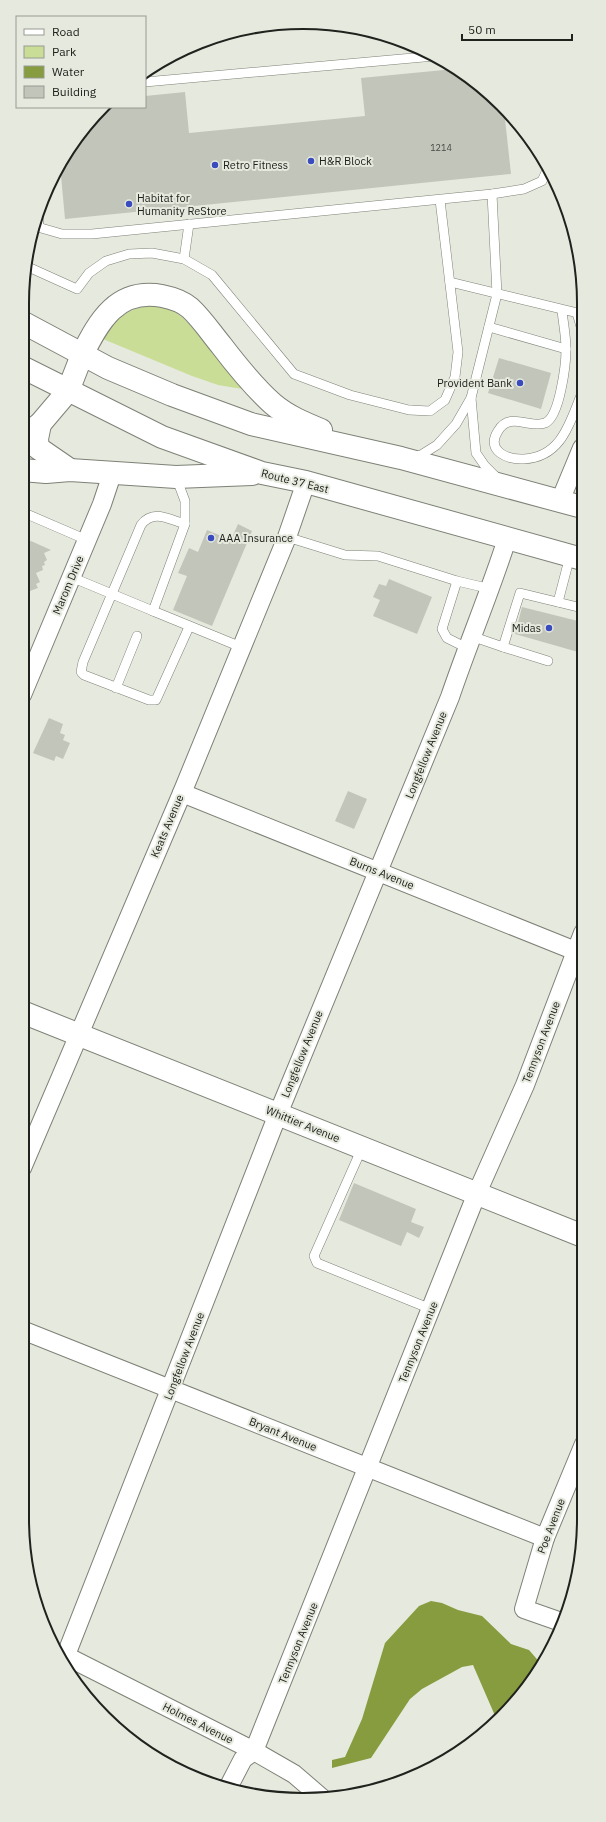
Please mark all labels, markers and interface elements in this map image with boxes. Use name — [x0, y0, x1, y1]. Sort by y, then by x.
legend — [16, 16, 146, 108]
scale bar — [462, 16, 572, 42]
text: 50 m — [468, 22, 496, 37]
text: Road — [52, 24, 80, 39]
text: Park — [52, 44, 77, 59]
text: Water — [52, 64, 85, 79]
text: Building — [52, 84, 97, 99]
house number: 1214 — [430, 142, 452, 153]
place label: H&R Block — [319, 154, 372, 168]
marker: H&R Block — [306, 156, 316, 166]
place label: Retro Fitness — [223, 158, 288, 172]
marker: Retro Fitness — [210, 160, 220, 170]
place label: Habitat for Humanity ReStore — [137, 191, 227, 218]
marker: Habitat for Humanity ReStore — [124, 199, 134, 209]
place label: Provident Bank — [437, 376, 512, 390]
marker: Provident Bank — [515, 378, 525, 388]
street label: Route 37 East — [260, 466, 330, 496]
place label: AAA Insurance — [219, 531, 293, 545]
marker: AAA Insurance — [206, 533, 216, 543]
street label: Marom Drive — [49, 553, 87, 617]
place label: Midas — [512, 621, 541, 635]
marker: Midas — [544, 623, 554, 633]
street label: Longfellow Avenue — [402, 709, 450, 801]
street label: Keats Avenue — [147, 792, 187, 860]
street label: Burns Avenue — [348, 854, 416, 892]
street label: Tennyson Avenue — [519, 999, 563, 1085]
street label: Longfellow Avenue — [278, 1008, 326, 1100]
street label: Whittier Avenue — [264, 1103, 342, 1145]
street label: Tennyson Avenue — [395, 1299, 441, 1385]
street label: Longfellow Avenue — [161, 1310, 207, 1402]
street label: Bryant Avenue — [247, 1414, 319, 1454]
street label: Poe Avenue — [534, 1496, 568, 1556]
street label: Tennyson Avenue — [275, 1600, 321, 1686]
street label: Holmes Avenue — [160, 1699, 236, 1747]

